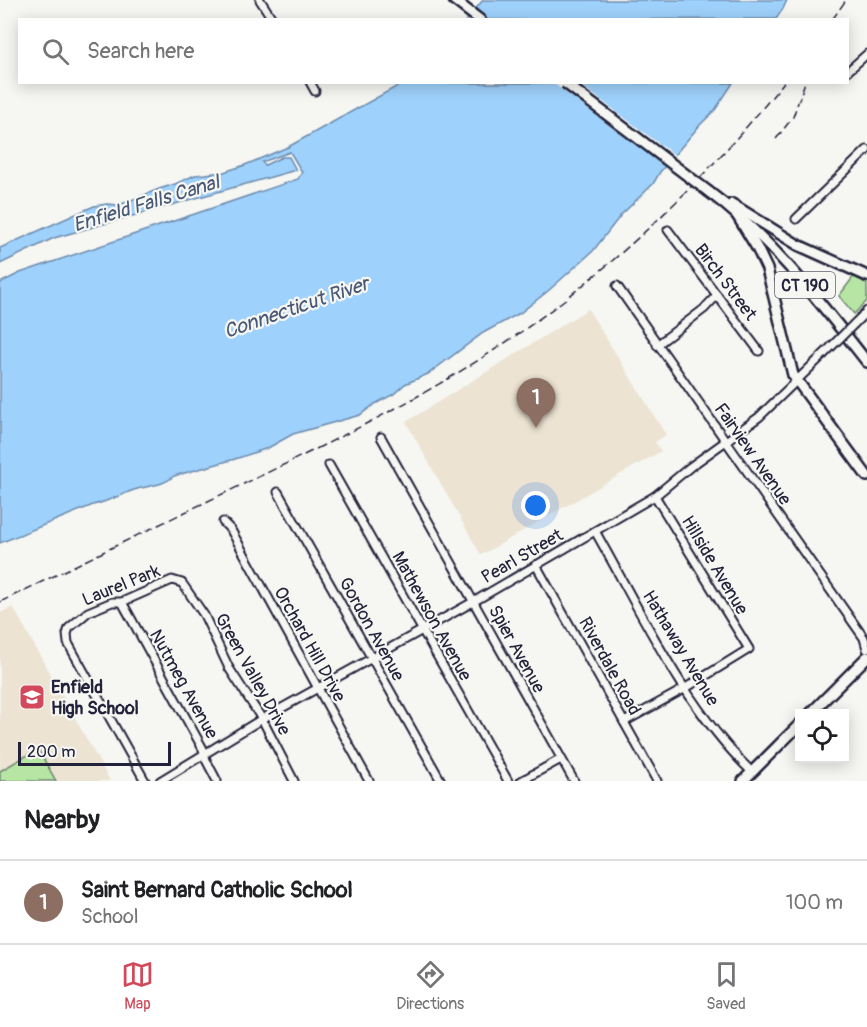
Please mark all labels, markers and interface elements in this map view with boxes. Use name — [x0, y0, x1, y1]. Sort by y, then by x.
search box — [18, 18, 849, 84]
icon: search — [39, 35, 72, 68]
text: Search here — [87, 37, 194, 65]
water label: Enfield Falls Canal — [70, 169, 224, 238]
street label: Birch Street — [689, 239, 762, 326]
water label: Connecticut River — [220, 270, 375, 344]
road number: CT 190 — [775, 272, 835, 298]
pin: 1 — [516, 378, 556, 428]
street label: Fairview Avenue — [709, 399, 796, 510]
your location — [521, 491, 550, 520]
street label: Hillside Avenue — [676, 512, 753, 619]
street label: Pearl Street — [477, 523, 568, 589]
street label: Mathewson Avenue — [386, 547, 477, 685]
street label: Laurel Park — [79, 559, 164, 611]
street label: Gordon Avenue — [334, 573, 410, 685]
street label: Orchard Hill Drive — [268, 583, 351, 706]
street label: Hathaway Avenue — [637, 586, 724, 710]
street label: Spier Avenue — [483, 601, 550, 697]
street label: Green Valley Drive — [210, 609, 296, 739]
street label: Riverdale Road — [573, 613, 646, 719]
street label: Nutmeg Avenue — [144, 625, 223, 743]
place label: Enfield High School — [51, 676, 139, 720]
school or university icon: Enfield High School — [17, 682, 47, 712]
map controls — [795, 709, 849, 763]
button: locate — [795, 709, 849, 763]
scale bar — [18, 739, 171, 766]
text: 200 m — [27, 742, 75, 762]
text: Nearby — [24, 804, 100, 836]
text: Saint Bernard Catholic School — [81, 876, 353, 904]
text: 1 — [40, 890, 47, 915]
text: 100 m — [786, 890, 843, 915]
text: School — [81, 904, 138, 929]
tab: Map — [121, 958, 154, 1014]
tab: Directions — [396, 958, 464, 1014]
tab: Saved — [706, 958, 746, 1014]

